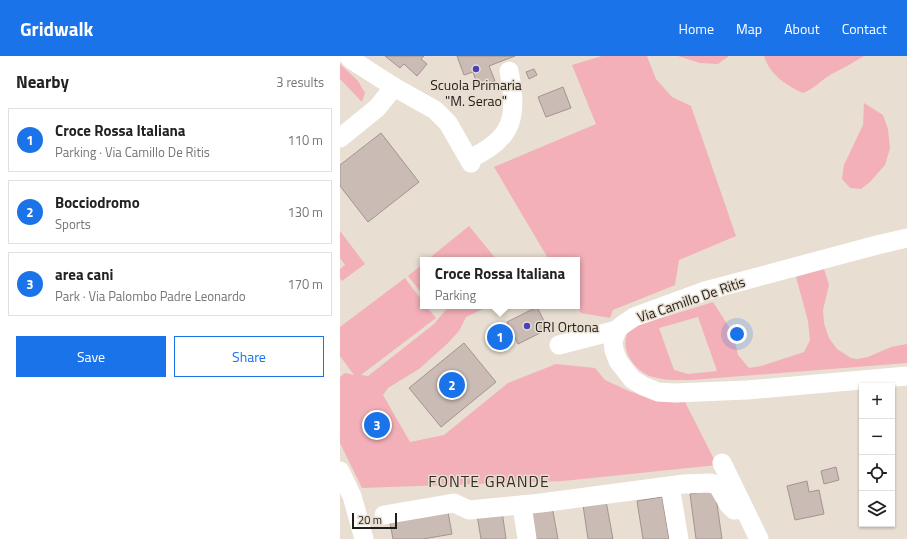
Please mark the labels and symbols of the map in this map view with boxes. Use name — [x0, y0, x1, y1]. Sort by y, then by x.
marker: Scuola Primaria "M. Serao" — [471, 64, 481, 74]
place label: Scuola Primaria "M. Serao" — [430, 74, 522, 111]
street label: Via Camillo De Ritis — [634, 271, 748, 327]
place label: CRI Ortona — [535, 316, 599, 337]
marker: CRI Ortona — [522, 321, 532, 331]
pin: 1 — [487, 322, 513, 352]
your location — [727, 324, 747, 344]
pin: 2 — [439, 370, 465, 400]
pin: 3 — [364, 410, 390, 440]
district label: FONTE GRANDE — [428, 469, 550, 493]
scale bar — [352, 511, 397, 530]

